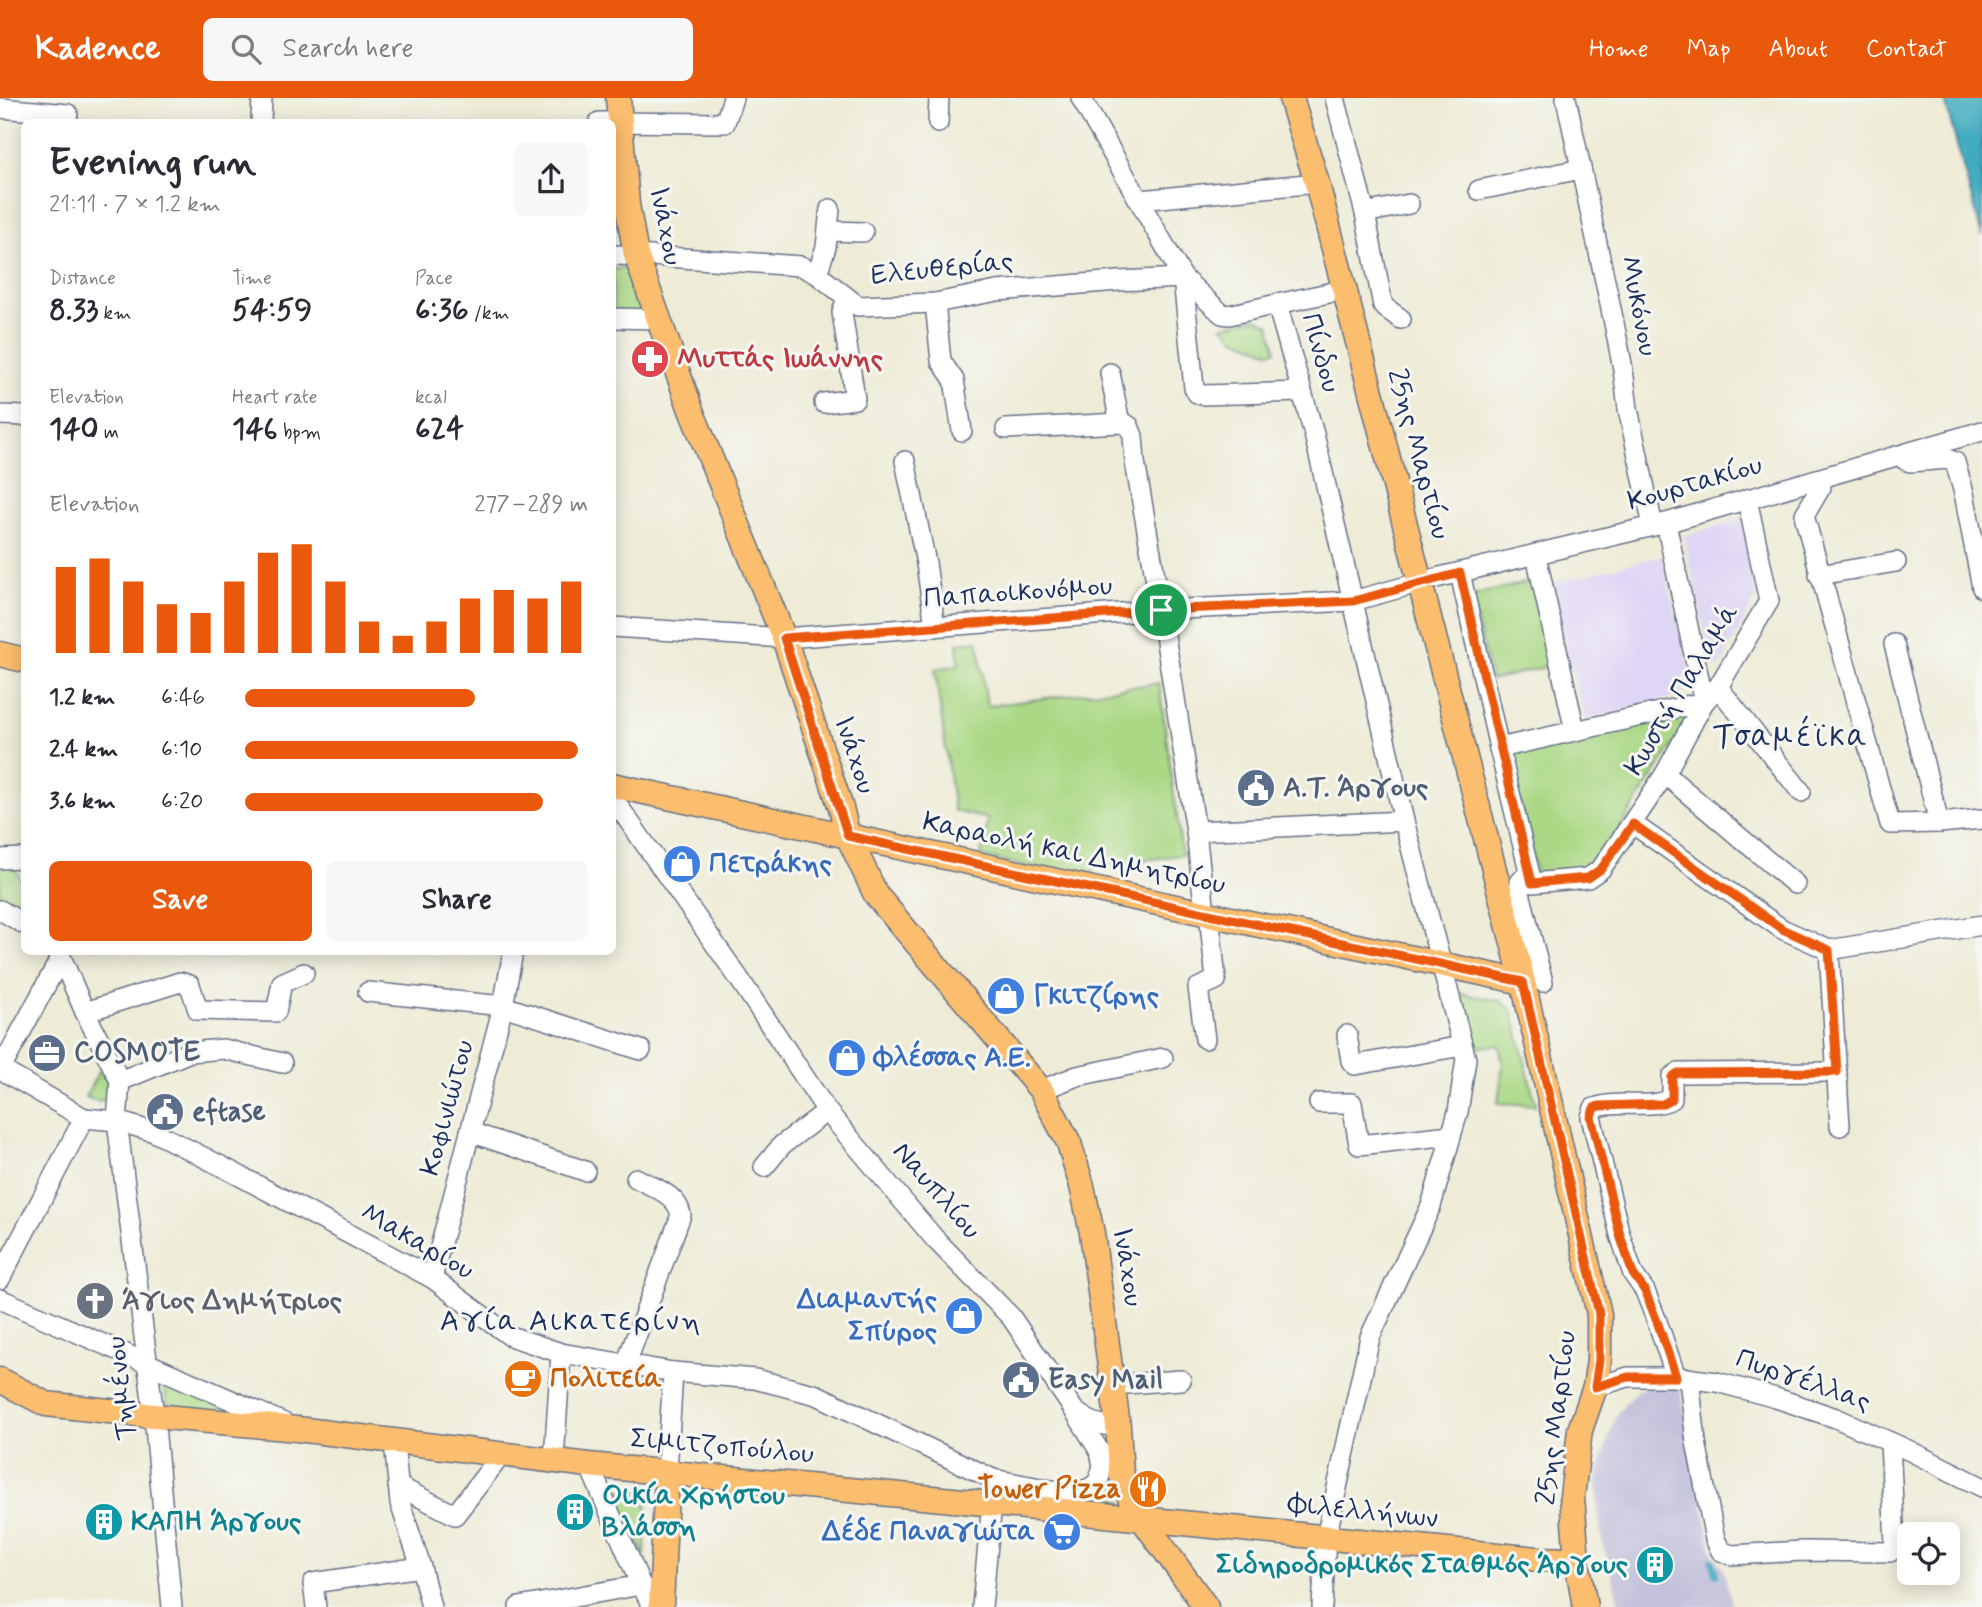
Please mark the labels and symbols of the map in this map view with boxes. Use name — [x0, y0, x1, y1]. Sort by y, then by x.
street label: Ινάχου — [639, 183, 691, 269]
street label: Ελευθερίας — [869, 243, 1015, 295]
street label: Μυκόνου — [1610, 253, 1666, 359]
street label: Πίνδου — [1291, 309, 1349, 397]
pharmacy icon: Μυττάς Ιωάννης — [629, 338, 671, 380]
place label: Μυττάς Ιωάννης — [677, 341, 883, 378]
street label: 25ης Μαρτίου — [1377, 364, 1459, 544]
street label: Κουρτακίου — [1623, 447, 1767, 521]
street label: Παπαοικονόμου — [922, 568, 1114, 618]
pin — [1131, 580, 1191, 640]
street label: Κωστή Παλαμά — [1616, 597, 1748, 783]
street label: Ινάχου — [824, 711, 884, 799]
district label: Τσαμέϊκα — [1713, 715, 1869, 758]
public building icon: Α.Τ. Άργους — [1235, 767, 1277, 809]
place label: Α.Τ. Άργους — [1283, 770, 1428, 807]
street label: Καραολή και Δημητρίου — [919, 804, 1229, 904]
shop icon: Πετράκης — [661, 843, 703, 885]
place label: Πετράκης — [709, 846, 832, 883]
shop icon: Γκιτζίρης — [985, 975, 1027, 1017]
place label: Γκιτζίρης — [1033, 978, 1159, 1015]
office icon: COSMOTE — [26, 1032, 68, 1074]
place label: COSMOTE — [74, 1035, 200, 1072]
street label: Κοφινιώτου — [412, 1036, 484, 1180]
shop icon: Φλέσσας Α.Ε. — [826, 1037, 868, 1079]
place label: Φλέσσας Α.Ε. — [872, 1039, 1031, 1077]
public building icon: eftase — [144, 1091, 186, 1133]
place label: eftase — [192, 1094, 266, 1131]
street label: Ναυπλίου — [883, 1134, 989, 1248]
street label: Μακαρίου — [354, 1195, 480, 1289]
street label: Ινάχου — [1103, 1225, 1151, 1309]
church icon: Άγιος Δημήτριος — [74, 1280, 116, 1322]
place label: Διαμαντής Σπύρος — [796, 1282, 937, 1351]
place label: Άγιος Δημήτριος — [122, 1283, 342, 1320]
shop icon: Διαμαντής Σπύρος — [943, 1295, 985, 1337]
district label: Αγία Αικατερίνη — [440, 1302, 702, 1341]
street label: 25ης Μαρτίου — [1528, 1329, 1586, 1507]
street label: Τημένου — [98, 1334, 146, 1442]
street label: Πυργέλλας — [1731, 1341, 1875, 1421]
cafe icon: Πολιτεία — [502, 1358, 544, 1400]
public building icon: Easy Mail — [1000, 1359, 1042, 1401]
place label: Πολιτεία — [550, 1361, 662, 1398]
place label: Easy Mail — [1048, 1362, 1163, 1399]
street label: Σιμιτζοπούλου — [629, 1421, 815, 1473]
restaurant icon: Tower Pizza — [1127, 1468, 1169, 1510]
place label: Tower Pizza — [977, 1471, 1121, 1508]
place label: Οικία Χρήστου Βλάσση — [602, 1478, 785, 1547]
street label: Φιλελλήνων — [1285, 1486, 1440, 1538]
building icon: Οικία Χρήστου Βλάσση — [554, 1491, 596, 1533]
building icon: ΚΑΠΗ Άργους — [83, 1501, 125, 1543]
place label: ΚΑΠΗ Άργους — [131, 1504, 301, 1541]
supermarket icon: Δέδε Παναγιώτα — [1041, 1511, 1083, 1553]
place label: Δέδε Παναγιώτα — [821, 1513, 1035, 1551]
building icon: Σιδηροδρομικός Σταθμός Άργους — [1634, 1544, 1676, 1586]
place label: Σιδηροδρομικός Σταθμός Άργους — [1216, 1547, 1628, 1584]

